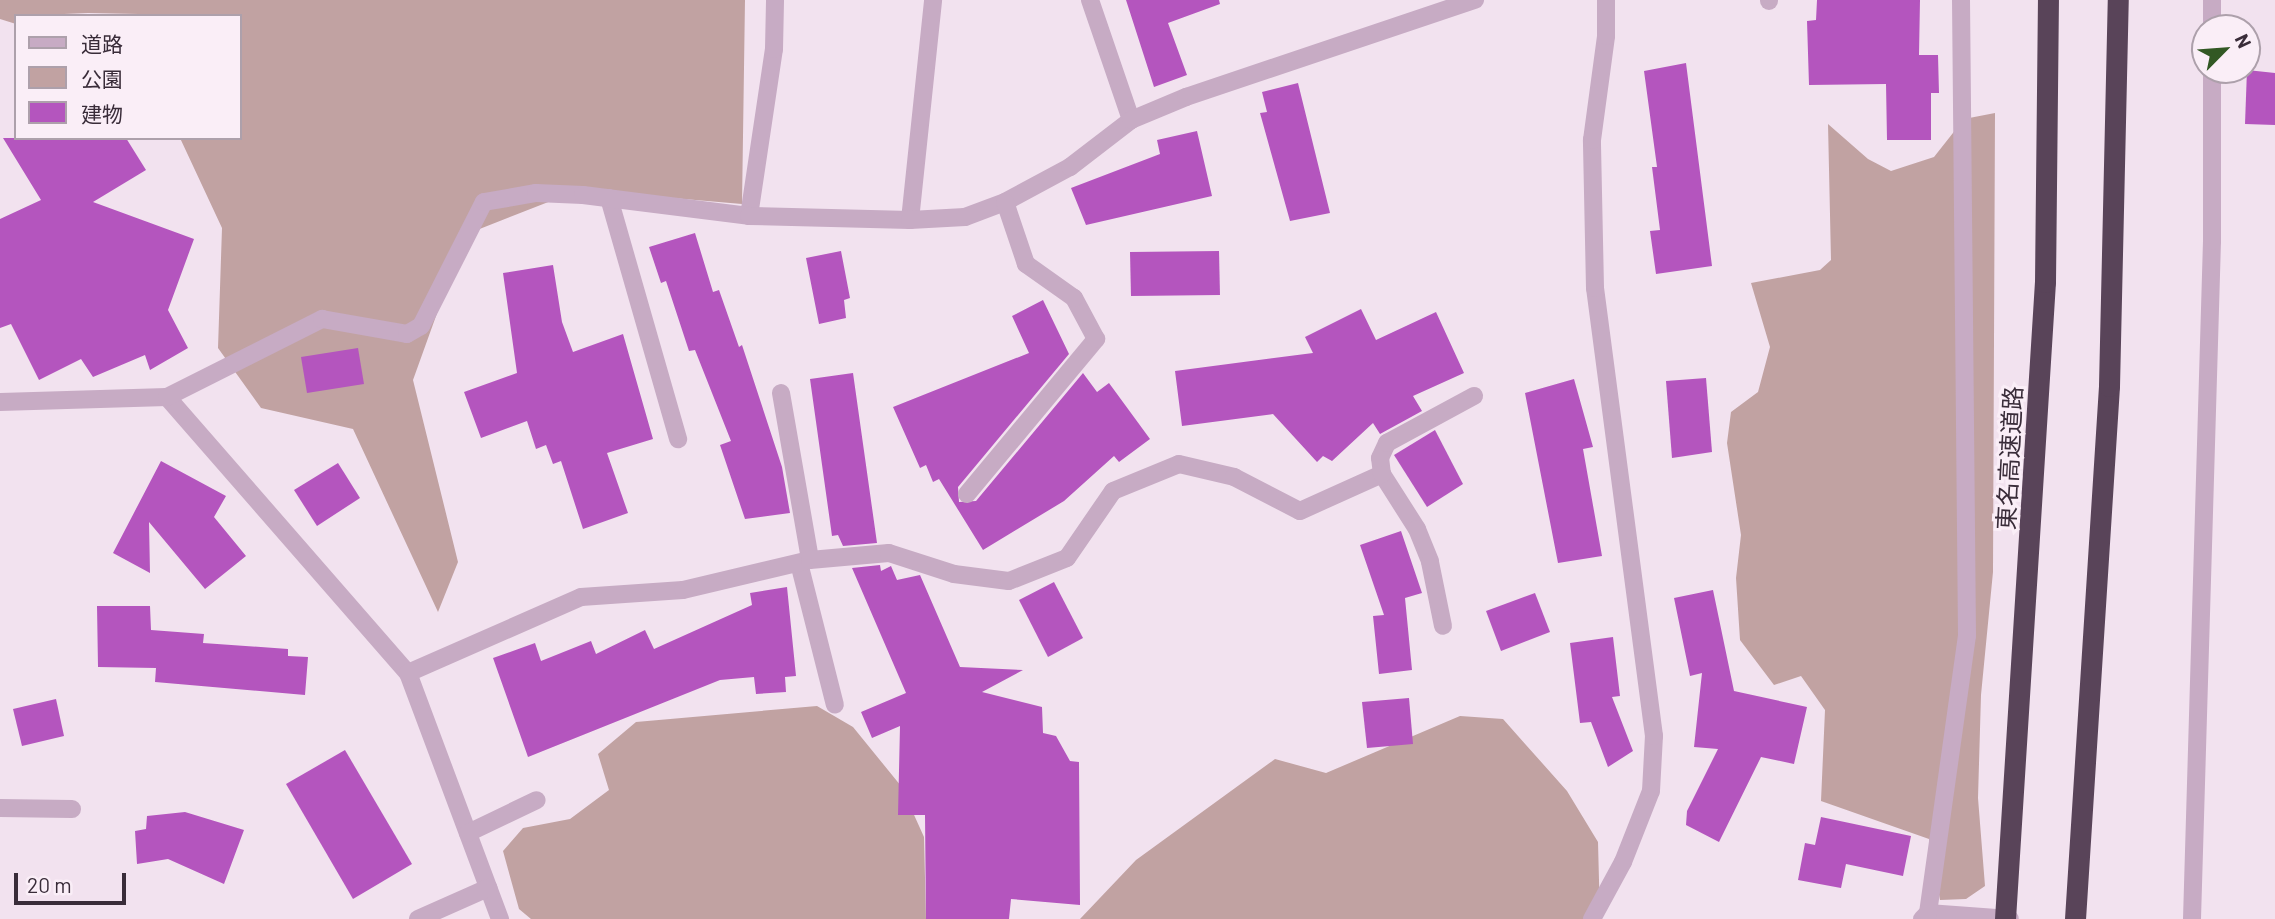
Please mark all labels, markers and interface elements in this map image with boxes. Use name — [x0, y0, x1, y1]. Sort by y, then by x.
legend — [14, 14, 242, 140]
north arrow — [2191, 14, 2261, 84]
text: N — [2231, 30, 2257, 51]
text: 道路 — [81, 31, 123, 56]
text: 公園 — [81, 66, 123, 91]
text: 建物 — [81, 101, 123, 126]
street label: 東名高速道路 — [1991, 385, 2027, 531]
scale bar — [18, 860, 130, 904]
text: 20 m — [27, 872, 72, 897]

